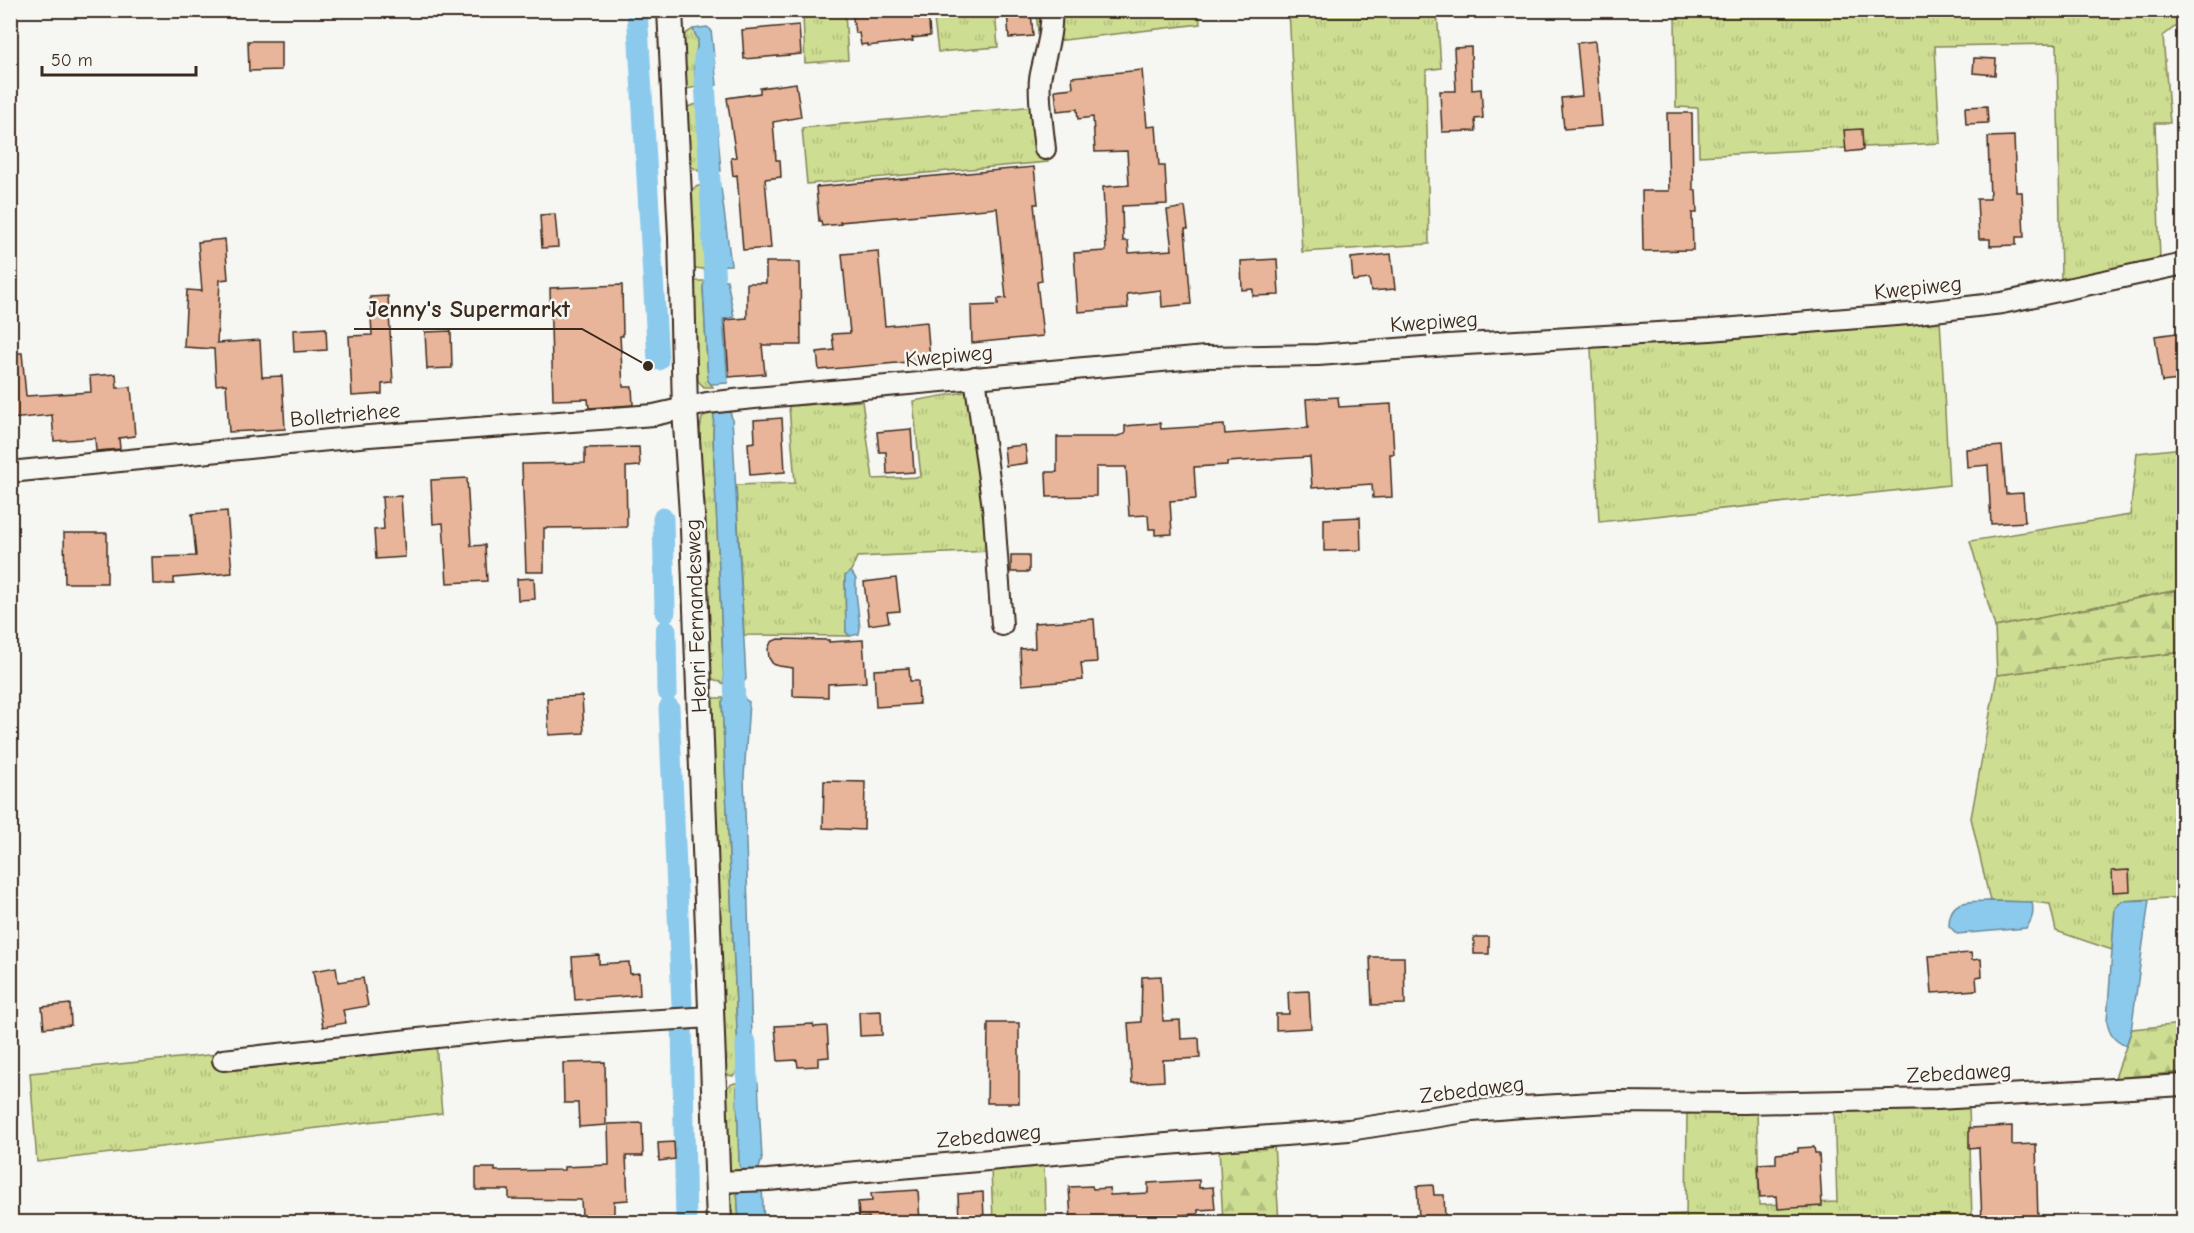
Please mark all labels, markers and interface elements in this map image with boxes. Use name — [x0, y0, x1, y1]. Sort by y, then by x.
scale bar — [42, 39, 196, 77]
text: 50 m — [51, 50, 93, 71]
street label: Kwepiweg — [1873, 270, 1963, 306]
callout: Jenny's Supermarkt — [354, 287, 582, 329]
text: Jenny's Supermarkt — [366, 295, 571, 323]
street label: Kwepiweg — [1389, 306, 1479, 338]
street label: Kwepiweg — [904, 339, 994, 373]
street label: Bolletriehee — [289, 397, 401, 433]
street label: Henri Fernandesweg — [680, 518, 712, 714]
street label: Zebedaweg — [1906, 1057, 2012, 1089]
street label: Zebedaweg — [1418, 1071, 1526, 1109]
street label: Zebedaweg — [936, 1118, 1042, 1154]

